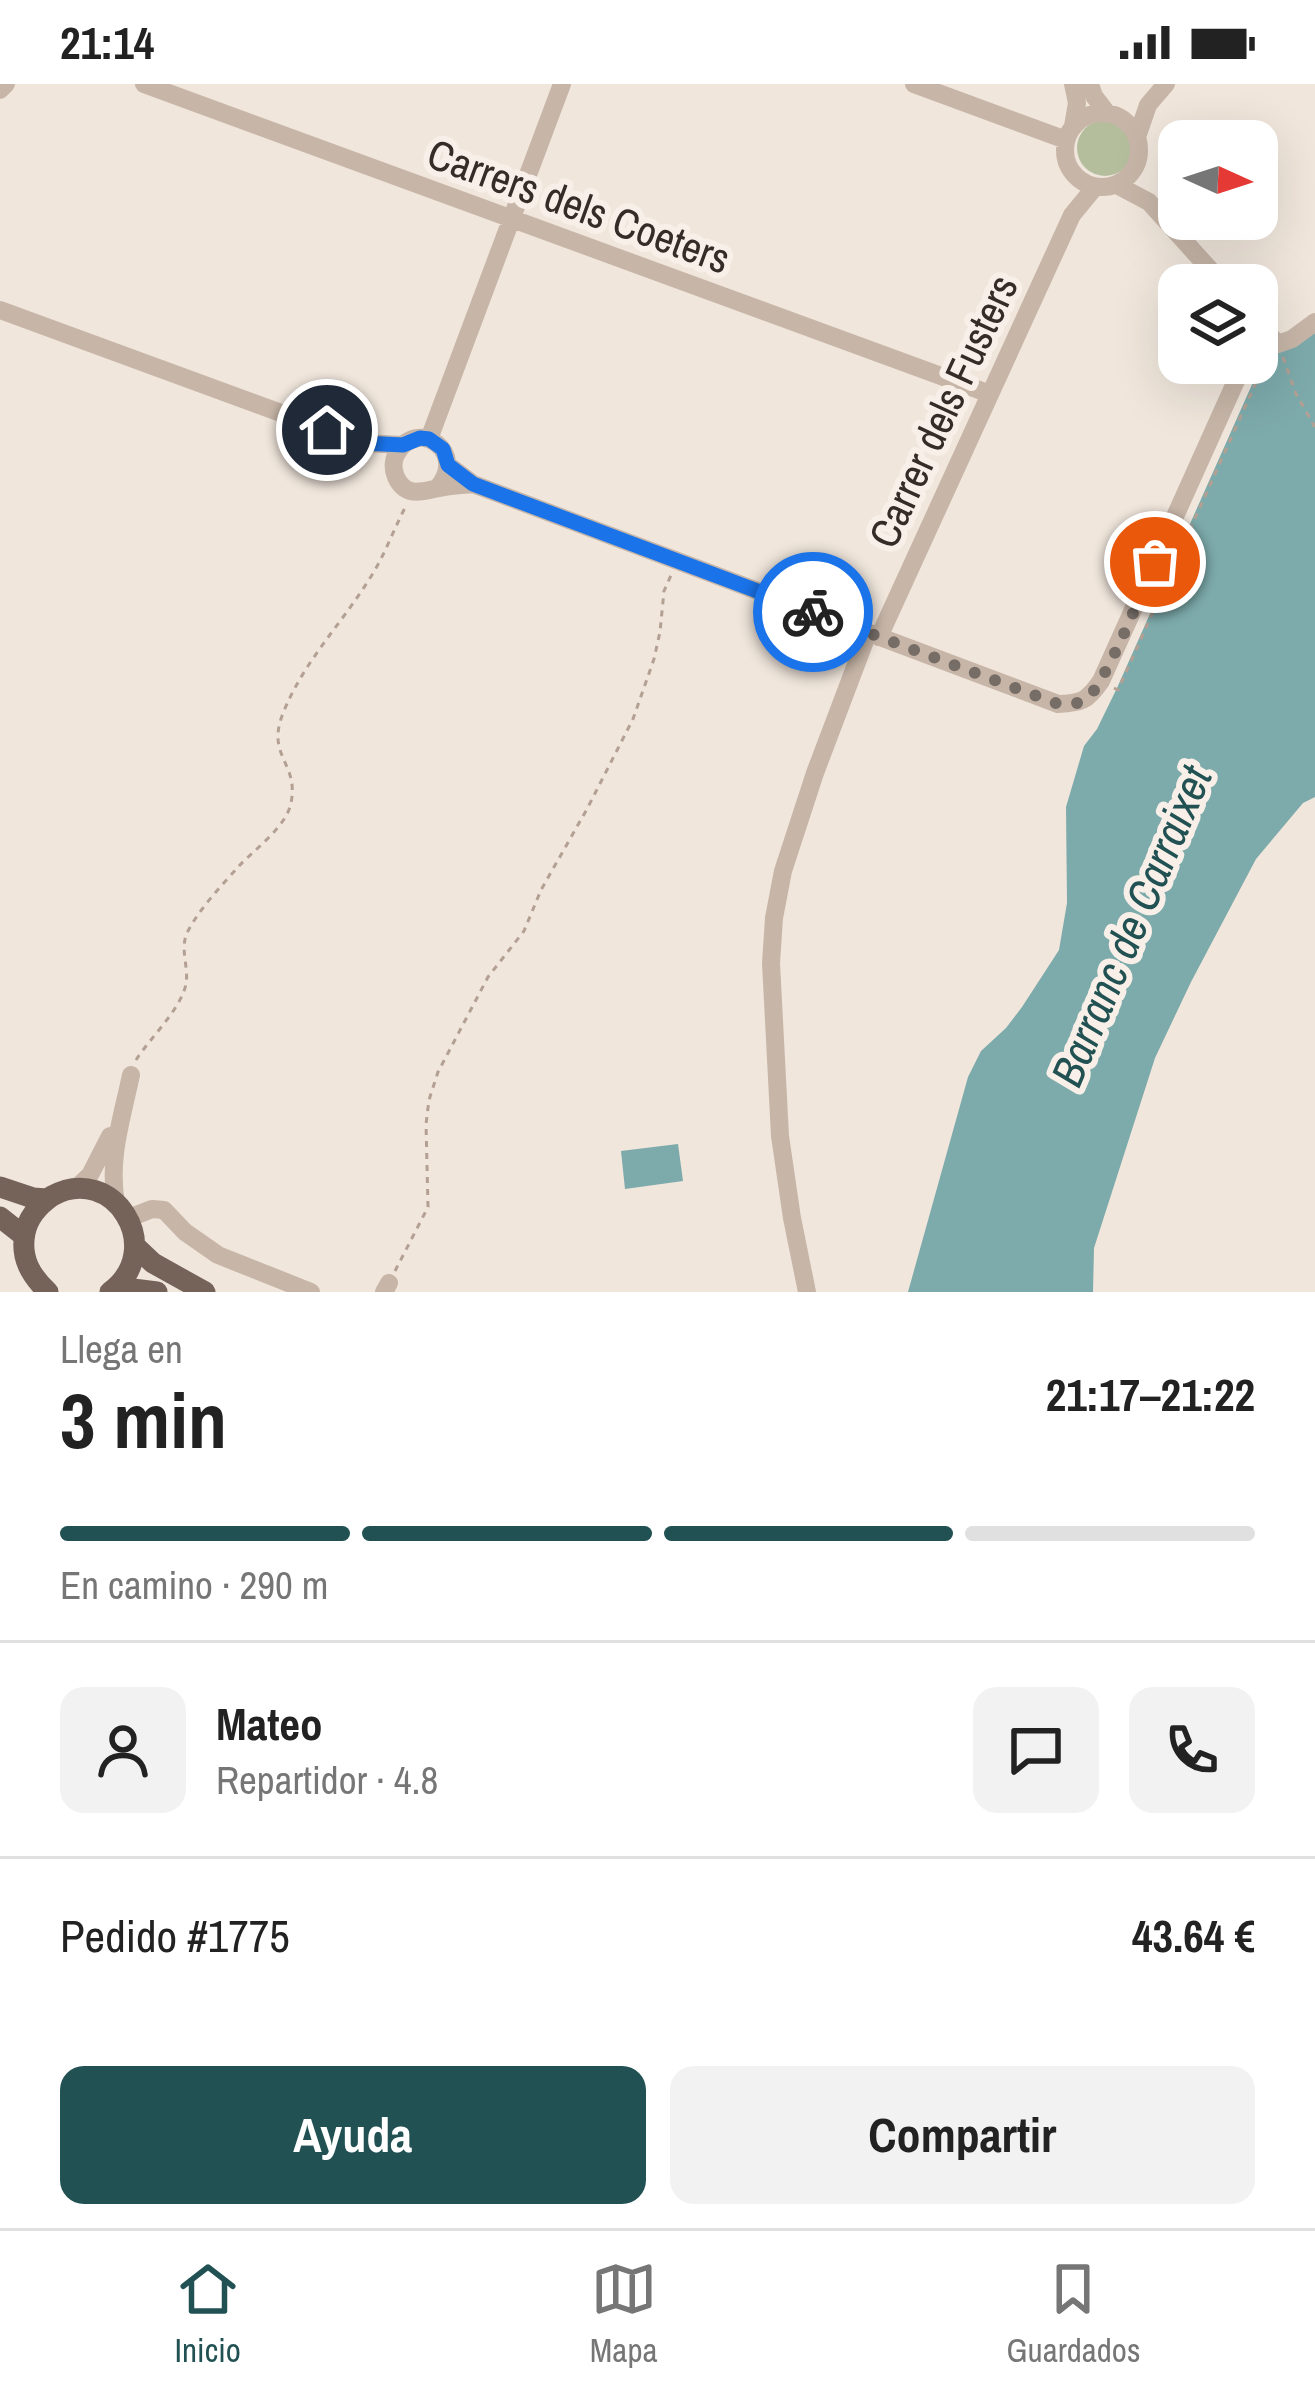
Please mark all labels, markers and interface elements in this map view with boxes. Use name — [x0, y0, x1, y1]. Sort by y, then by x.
text: 21:14 — [60, 12, 154, 73]
north arrow — [1158, 120, 1278, 240]
map controls — [1158, 120, 1278, 384]
street label: Carrers dels Coeters — [420, 125, 738, 287]
button: layers — [1158, 264, 1278, 384]
street label: Carrer dels Fusters — [855, 266, 1031, 556]
pin — [276, 379, 378, 481]
icon: home — [294, 397, 360, 463]
pin — [1104, 511, 1206, 613]
icon: bag — [1122, 529, 1188, 595]
courier — [753, 552, 873, 672]
icon: bike — [780, 579, 846, 645]
water label: Barranc de Carraixet — [1036, 755, 1226, 1095]
text: Llega en — [60, 1323, 183, 1375]
text: 21:17–21:22 — [1046, 1364, 1255, 1425]
text: 3 min — [60, 1367, 227, 1472]
text: En camino · 290 m — [60, 1559, 328, 1611]
button: person — [60, 1687, 186, 1813]
button: chat — [973, 1687, 1099, 1813]
button: phone — [1129, 1687, 1255, 1813]
text: Mateo — [216, 1693, 323, 1754]
text: Repartidor · 4.8 — [216, 1754, 438, 1806]
text: Pedido #1775 — [60, 1905, 290, 1966]
text: 43.64 € — [1132, 1905, 1255, 1966]
button: Ayuda — [60, 2066, 646, 2204]
button: Compartir — [670, 2066, 1255, 2204]
tab: Inicio — [175, 2256, 241, 2372]
tab: Mapa — [590, 2256, 657, 2372]
tab: Guardados — [1007, 2256, 1140, 2372]

